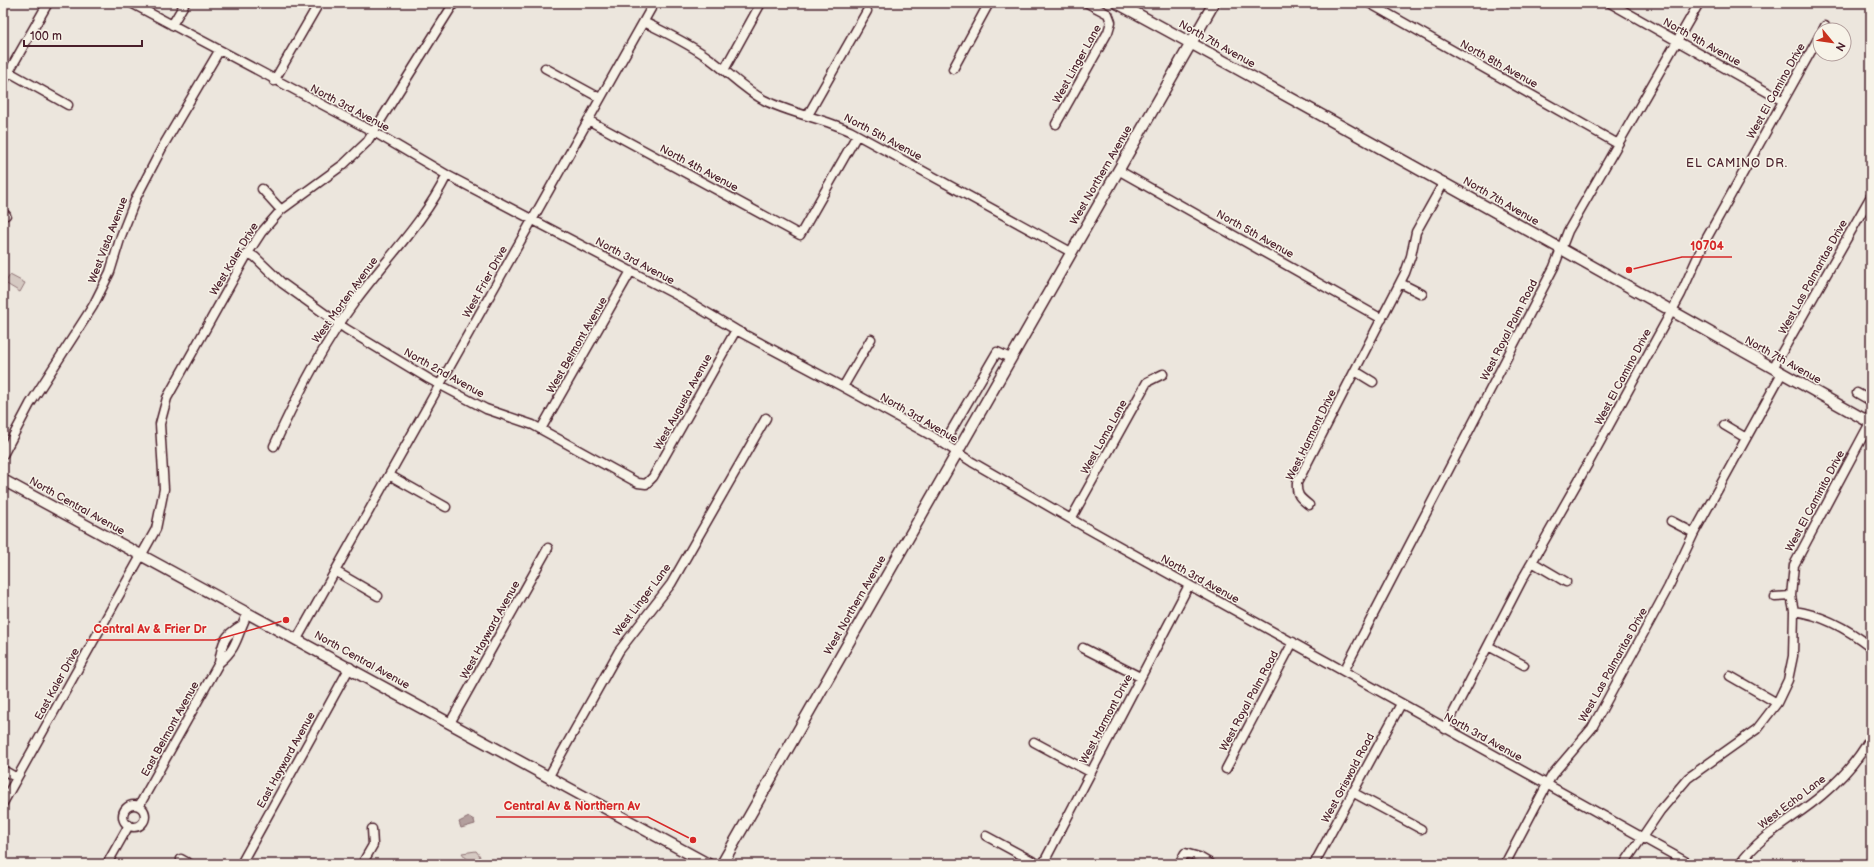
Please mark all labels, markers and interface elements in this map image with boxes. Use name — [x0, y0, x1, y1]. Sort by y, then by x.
street label: North 9th Avenue — [1661, 15, 1744, 69]
street label: North 7th Avenue — [1176, 18, 1258, 71]
scale bar — [24, 22, 142, 48]
street label: West Linger Lane — [1050, 22, 1104, 105]
north arrow — [1812, 22, 1852, 62]
text: 100 m — [30, 29, 62, 44]
street label: North 8th Avenue — [1458, 37, 1541, 91]
street label: West El Camino Drive — [1744, 40, 1808, 141]
text: N — [1833, 40, 1848, 53]
street label: North 3rd Avenue — [308, 82, 392, 135]
street label: North 5th Avenue — [842, 111, 925, 163]
street label: West Northern Avenue — [1067, 123, 1135, 227]
street label: North 4th Avenue — [657, 142, 741, 194]
district label: EL CAMINO DR. — [1686, 156, 1788, 171]
street label: North 7th Avenue — [1461, 174, 1542, 228]
street label: West Vista Avenue — [86, 195, 131, 285]
street label: North 5th Avenue — [1214, 207, 1296, 261]
street label: West Las Palmaritas Drive — [1776, 217, 1850, 337]
street label: West Kaler Drive — [207, 220, 261, 298]
callout: 10704 — [1682, 233, 1732, 257]
street label: North 3rd Avenue — [593, 235, 677, 288]
text: 10704 — [1690, 239, 1724, 254]
street label: West Frier Drive — [460, 243, 510, 320]
street label: West Morten Avenue — [309, 254, 381, 346]
street label: West Royal Palm Road — [1478, 277, 1540, 383]
street label: West Belmont Avenue — [544, 294, 610, 395]
street label: West El Camino Drive — [1592, 326, 1654, 427]
street label: North 7th Avenue — [1742, 334, 1824, 387]
street label: North 2nd Avenue — [402, 346, 487, 401]
street label: West Augusta Avenue — [651, 351, 715, 452]
street label: West Harmont Drive — [1283, 387, 1339, 483]
street label: North 3rd Avenue — [878, 390, 961, 446]
street label: West Loma Lane — [1078, 397, 1130, 477]
street label: West El Caminito Drive — [1783, 448, 1847, 554]
street label: North Central Avenue — [27, 474, 127, 538]
street label: North 3rd Avenue — [1158, 552, 1242, 606]
street label: West Northern Avenue — [821, 553, 889, 657]
street label: West Linger Lane — [610, 561, 674, 639]
street label: West Hayward Avenue — [458, 578, 523, 681]
street label: West Las Palmaritas Drive — [1576, 605, 1650, 725]
callout: Central Av & Frier Dr — [86, 616, 215, 640]
text: Central Av & Frier Dr — [93, 622, 207, 637]
street label: North Central Avenue — [312, 628, 412, 692]
street label: East Kaler Drive — [32, 645, 82, 722]
street label: West Royal Palm Road — [1217, 649, 1281, 753]
street label: West Harmont Drive — [1077, 672, 1135, 766]
street label: East Belmont Avenue — [138, 679, 202, 779]
street label: East Hayward Avenue — [254, 709, 318, 810]
street label: North 3rd Avenue — [1441, 710, 1525, 764]
street label: West Griswold Road — [1319, 731, 1377, 825]
street label: West Echo Lane — [1756, 772, 1829, 832]
callout: Central Av & Northern Av — [496, 793, 648, 817]
text: Central Av & Northern Av — [504, 799, 641, 814]

